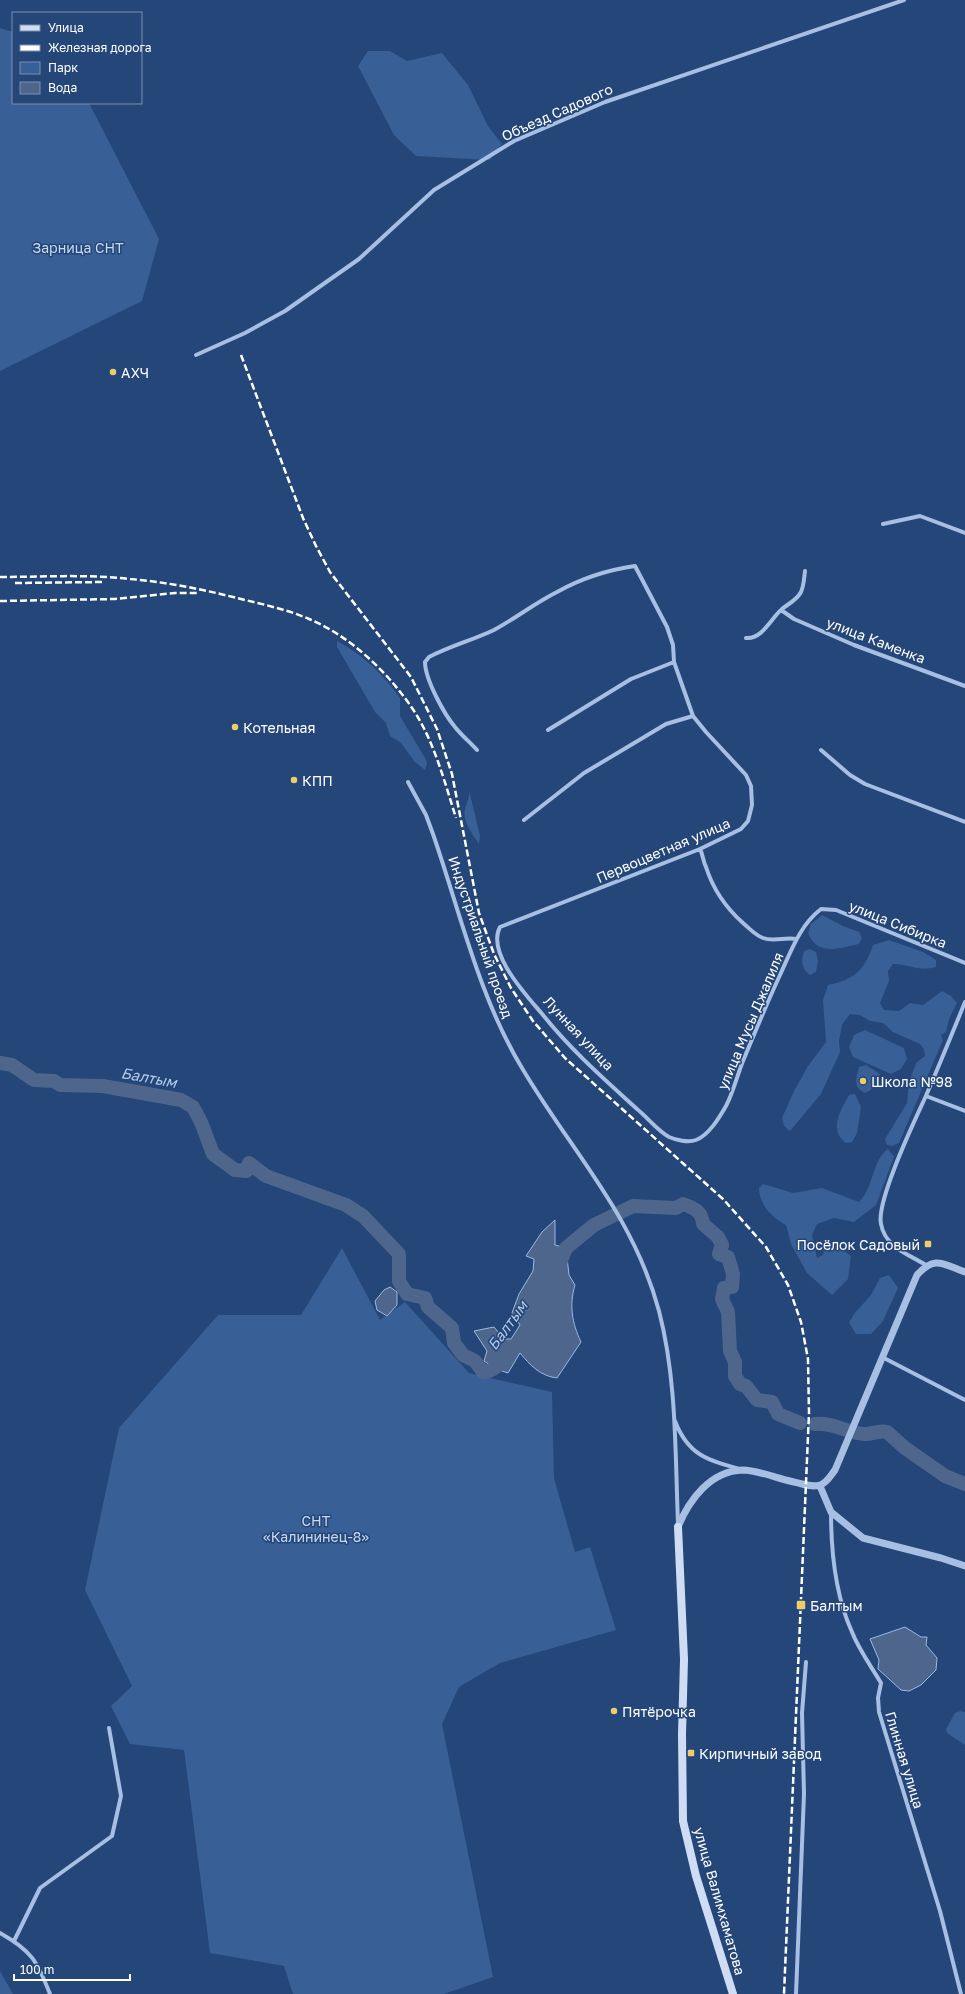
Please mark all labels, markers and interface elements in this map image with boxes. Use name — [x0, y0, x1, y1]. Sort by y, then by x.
legend — [12, 12, 142, 104]
text: Улица — [48, 20, 84, 35]
text: Железная дорога — [48, 40, 151, 55]
text: Парк — [48, 60, 78, 75]
text: Вода — [48, 80, 77, 95]
street label: Объезд Садового — [499, 80, 615, 144]
park label: Зарница СНТ — [32, 239, 124, 256]
place label: АХЧ — [121, 364, 149, 381]
marker: АХЧ — [108, 367, 118, 377]
street label: улица Каменка — [824, 613, 928, 667]
place label: Котельная — [243, 719, 315, 736]
marker: Котельная — [230, 722, 240, 732]
place label: КПП — [302, 772, 333, 789]
marker: КПП — [289, 775, 299, 785]
street label: Первоцветная улица — [593, 814, 733, 886]
street label: Индустриальный проезд — [445, 854, 517, 1021]
street label: улица Сибирка — [847, 897, 949, 951]
street label: улица Мусы Джалиля — [713, 950, 787, 1092]
street label: Лунная улица — [540, 992, 618, 1074]
water label: Балтым — [120, 1063, 179, 1091]
place label: Школа №98 — [871, 1073, 953, 1090]
marker: Школа №98 — [858, 1076, 868, 1086]
place label: Посёлок Садовый — [796, 1236, 920, 1253]
marker: Посёлок Садовый — [923, 1239, 933, 1249]
water label: Балтым — [483, 1296, 532, 1353]
park label: СНТ «Калининец-8» — [263, 1512, 369, 1545]
place label: Балтым — [810, 1597, 863, 1614]
marker: Балтым — [795, 1599, 807, 1611]
place label: Пятёрочка — [622, 1703, 696, 1720]
marker: Пятёрочка — [609, 1706, 619, 1716]
street label: Глинная улица — [882, 1709, 928, 1811]
place label: Кирпичный завод — [699, 1745, 822, 1762]
marker: Кирпичный завод — [686, 1748, 696, 1758]
street label: улица Валимхаматова — [691, 1825, 749, 1977]
scale bar — [14, 1956, 130, 1982]
text: 100 m — [20, 1962, 54, 1977]

